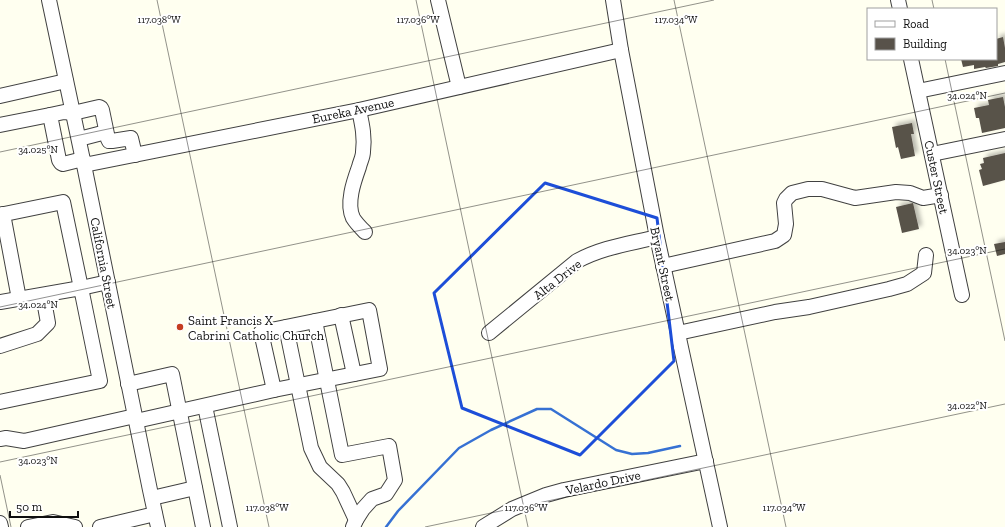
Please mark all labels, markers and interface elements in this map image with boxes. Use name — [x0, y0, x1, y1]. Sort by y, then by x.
legend — [867, 8, 997, 60]
text: 117.038°W — [137, 14, 181, 26]
text: 117.036°W — [396, 14, 440, 26]
text: 117.034°W — [655, 14, 698, 26]
text: Road — [903, 17, 929, 31]
text: Building — [903, 37, 947, 51]
text: 34.024°N — [947, 90, 987, 102]
street label: Eureka Avenue — [311, 94, 395, 126]
street label: Custer Street — [921, 139, 952, 215]
text: 34.025°N — [18, 144, 58, 156]
street label: California Street — [87, 216, 120, 310]
street label: Bryant Street — [647, 226, 678, 303]
text: 34.023°N — [947, 245, 987, 257]
street label: Alta Drive — [530, 256, 584, 303]
text: 34.024°N — [18, 299, 58, 311]
place label: Saint Francis X Cabrini Catholic Church — [188, 313, 325, 343]
marker: Saint Francis X Cabrini Catholic Church — [175, 322, 185, 332]
text: 34.022°N — [947, 400, 987, 412]
text: 34.023°N — [18, 455, 58, 467]
street label: Velardo Drive — [563, 467, 642, 498]
scale bar — [10, 493, 78, 519]
text: 50 m — [16, 500, 43, 514]
text: 117.038°W — [245, 502, 289, 514]
text: 117.036°W — [504, 502, 548, 514]
text: 117.034°W — [763, 502, 806, 514]

